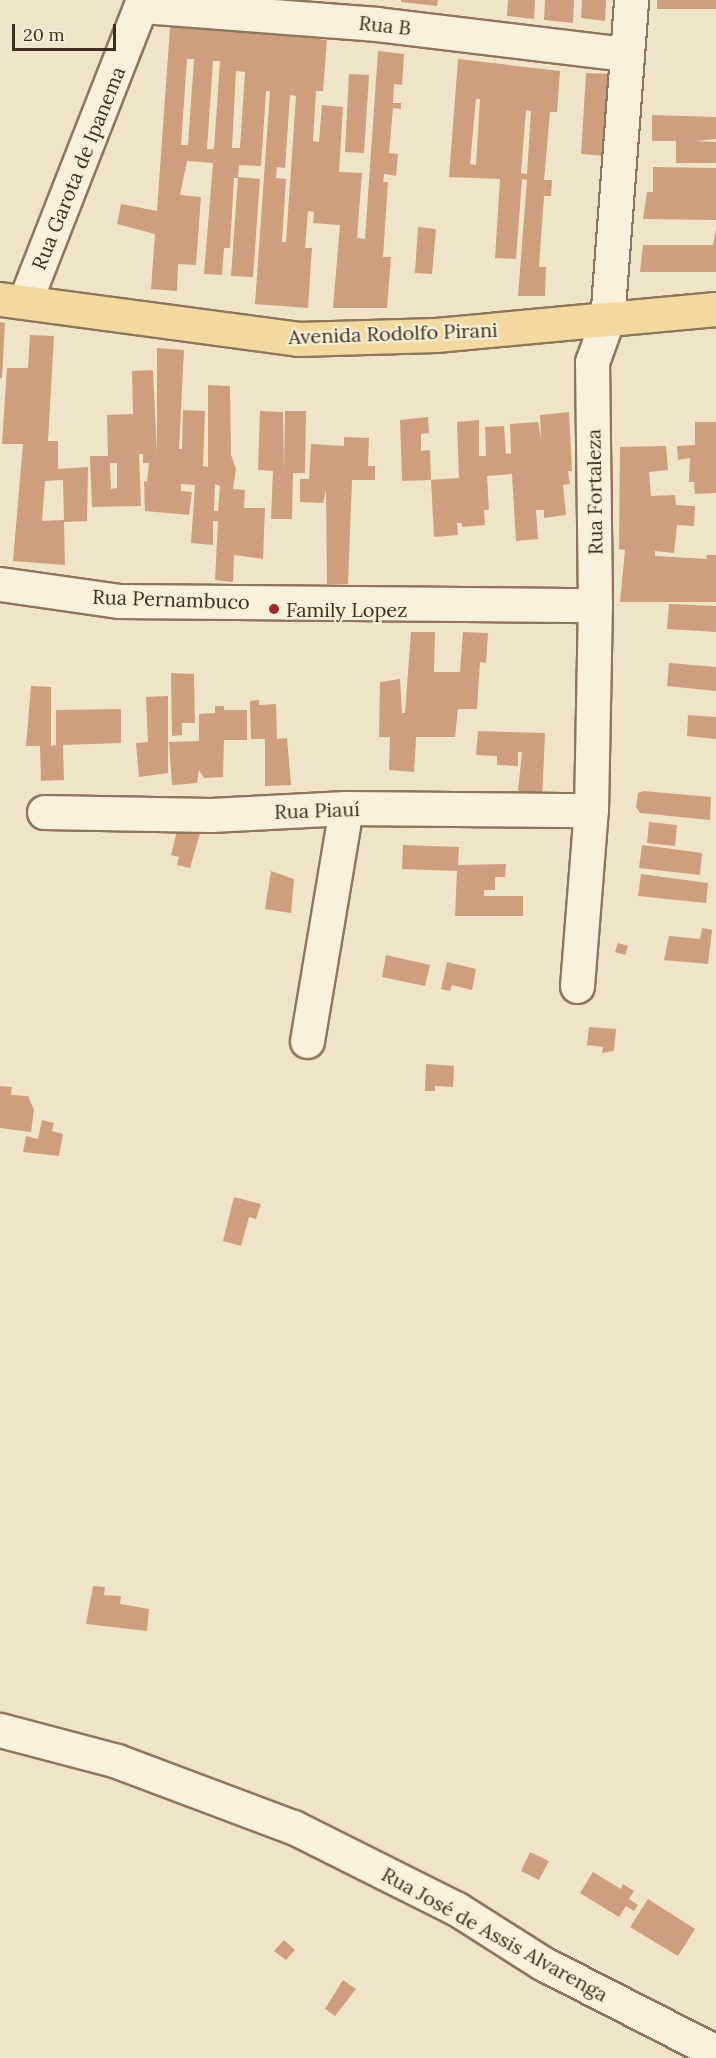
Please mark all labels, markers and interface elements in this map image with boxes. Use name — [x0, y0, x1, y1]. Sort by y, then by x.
street label: Rua B — [358, 10, 412, 40]
scale bar — [15, 12, 118, 50]
text: 20 m — [23, 23, 65, 46]
street label: Rua Garota de Ipanema — [26, 63, 130, 273]
street label: Avenida Rodolfo Pirani — [288, 317, 498, 349]
street label: Rua Fortaleza — [581, 429, 607, 555]
street label: Rua Pernambuco — [92, 584, 250, 614]
place label: Family Lopez — [286, 597, 407, 621]
marker: Family Lopez — [267, 602, 281, 616]
street label: Rua Piauí — [274, 797, 360, 823]
street label: Rua José de Assis Alvarenga — [378, 1862, 612, 2006]

